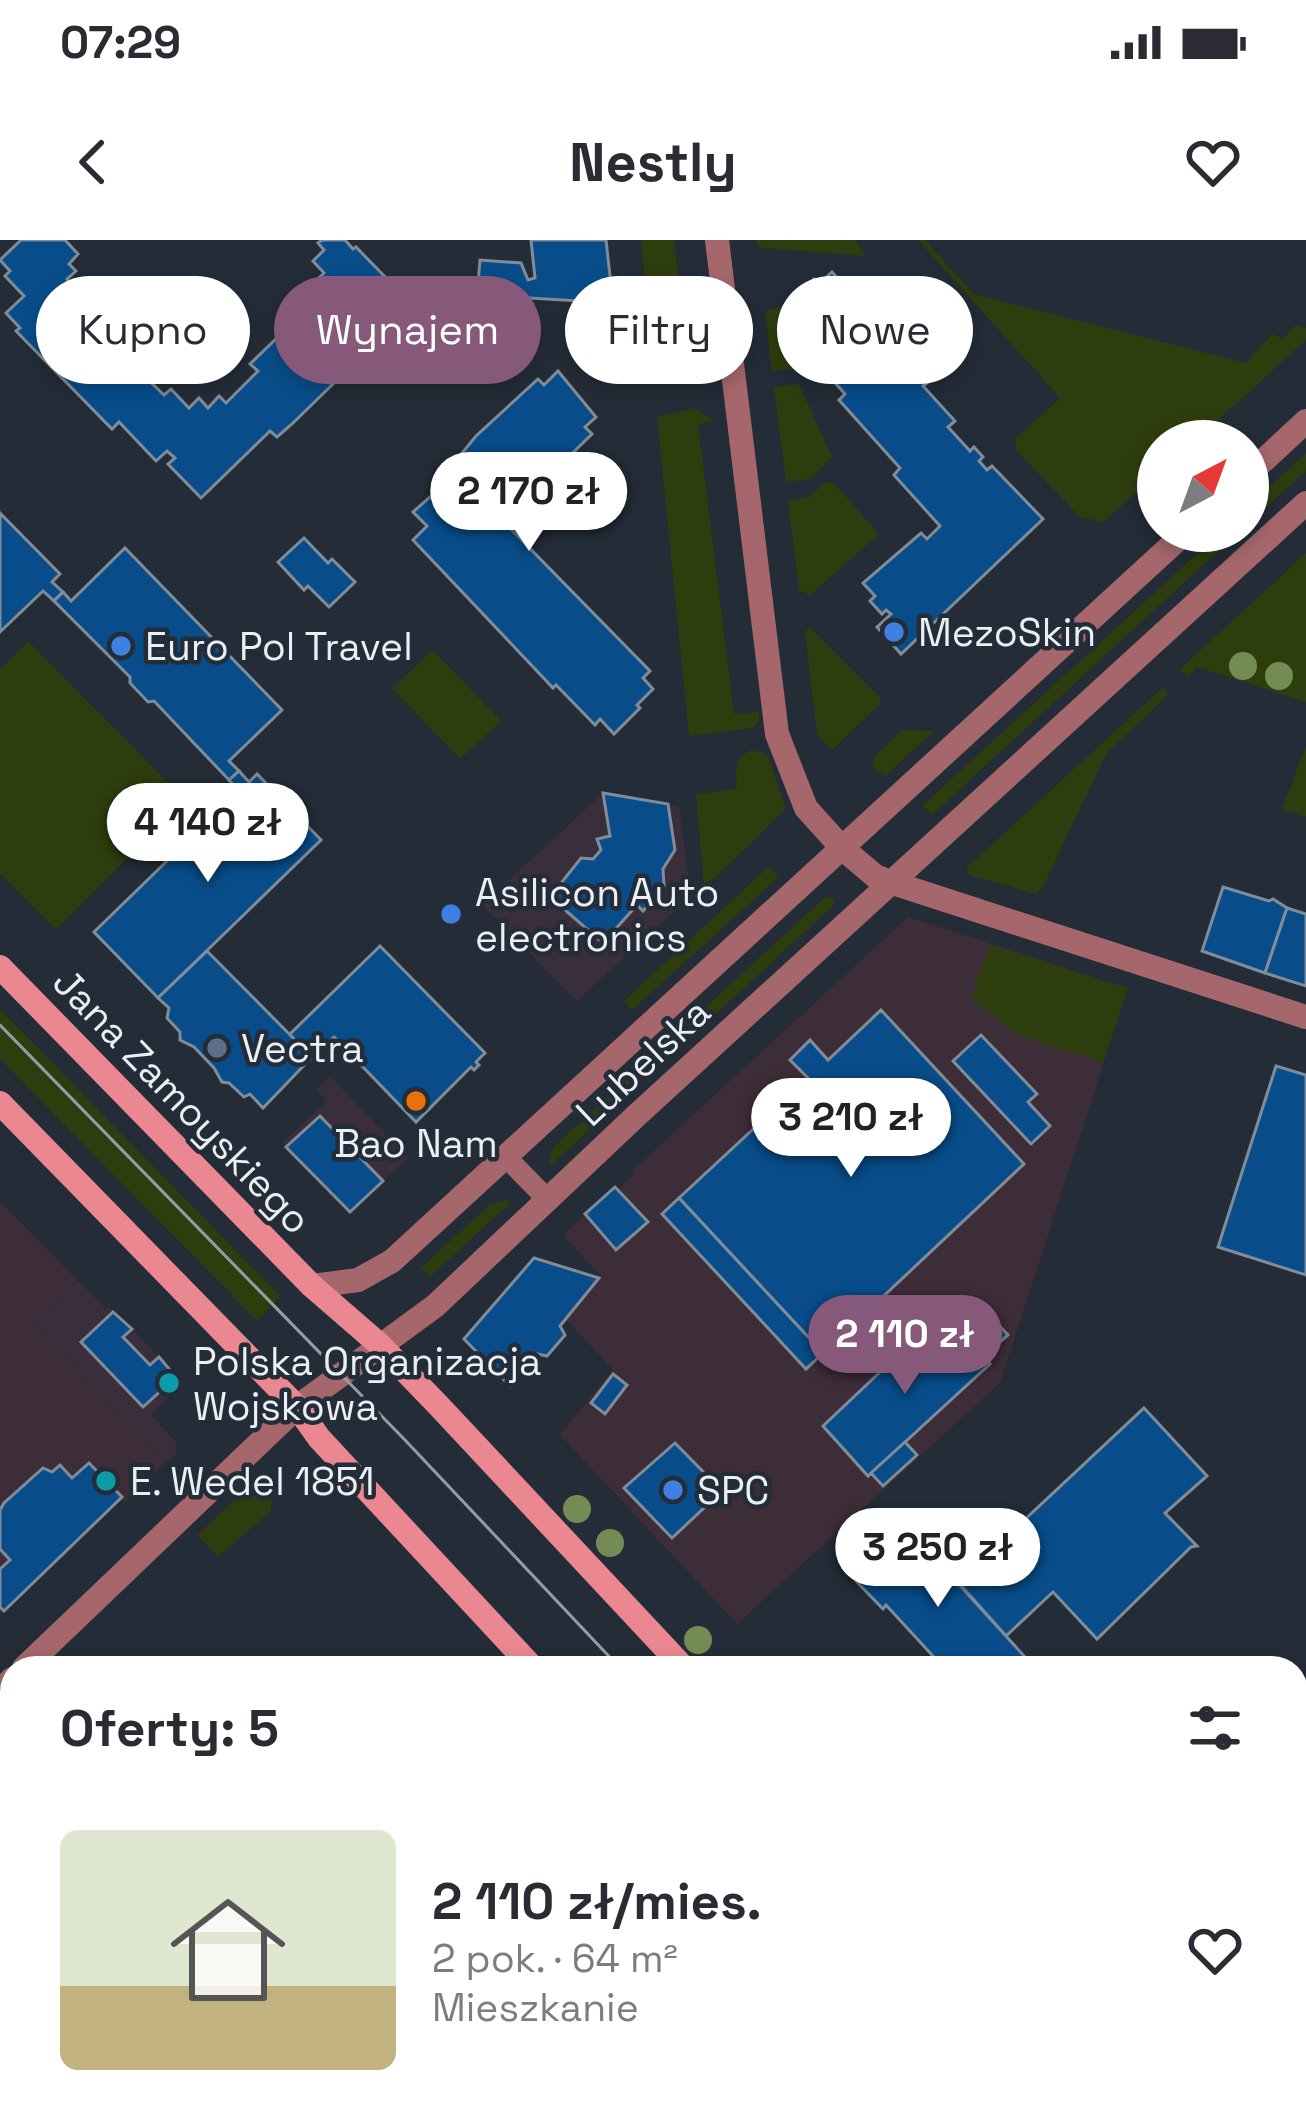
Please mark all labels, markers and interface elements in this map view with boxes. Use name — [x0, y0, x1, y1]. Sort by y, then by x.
text: 07:29 — [60, 14, 181, 71]
text: Nestly — [569, 128, 737, 197]
icon: back — [60, 129, 126, 195]
icon: heart — [1180, 129, 1246, 195]
chip: Kupno — [36, 276, 250, 384]
chip: Wynajem — [274, 276, 541, 384]
chip: Filtry — [565, 276, 753, 384]
chip: Nowe — [777, 276, 973, 384]
north arrow — [1137, 420, 1269, 552]
map controls — [1137, 420, 1269, 552]
pin: 2 170 zł — [405, 452, 653, 554]
text: 2 170 zł — [457, 466, 601, 515]
place label: MezoSkin — [918, 608, 1096, 657]
marker: MezoSkin — [881, 619, 907, 645]
place label: Euro Pol Travel — [145, 622, 413, 671]
marker: Euro Pol Travel — [108, 633, 134, 659]
pin: 4 140 zł — [84, 783, 332, 885]
text: 4 140 zł — [134, 797, 282, 846]
place label: Asilicon Auto electronics — [475, 868, 719, 962]
marker: Asilicon Auto electronics — [438, 901, 464, 927]
street label: Jana Zamoyskiego — [43, 958, 321, 1244]
street label: Lubelska — [565, 987, 721, 1137]
place label: Vectra — [241, 1024, 364, 1073]
marker: Vectra — [204, 1035, 230, 1061]
pin: 3 210 zł — [727, 1078, 975, 1180]
marker: Bao Nam — [403, 1088, 429, 1114]
text: 3 210 zł — [778, 1092, 924, 1141]
place label: Bao Nam — [334, 1119, 498, 1168]
pin: 2 110 zł — [781, 1295, 1029, 1397]
text: 2 110 zł — [835, 1309, 975, 1358]
place label: Polska Organizacja Wojskowa — [193, 1337, 542, 1431]
marker: Polska Organizacja Wojskowa — [156, 1370, 182, 1396]
place label: E. Wedel 1851 — [130, 1457, 374, 1506]
place label: SPC — [697, 1466, 769, 1515]
marker: E. Wedel 1851 — [93, 1468, 119, 1494]
marker: SPC — [660, 1477, 686, 1503]
pin: 3 250 zł — [814, 1508, 1062, 1610]
text: 3 250 zł — [862, 1522, 1014, 1571]
icon: filters — [1182, 1695, 1248, 1761]
text: Oferty: 5 — [60, 1696, 279, 1761]
text: 2 110 zł/mies. — [432, 1869, 762, 1934]
icon: home — [156, 1878, 300, 2022]
icon: heart — [1182, 1917, 1248, 1983]
text: 2 pok. · 64 m² — [432, 1934, 678, 1983]
text: Mieszkanie — [432, 1983, 639, 2032]

